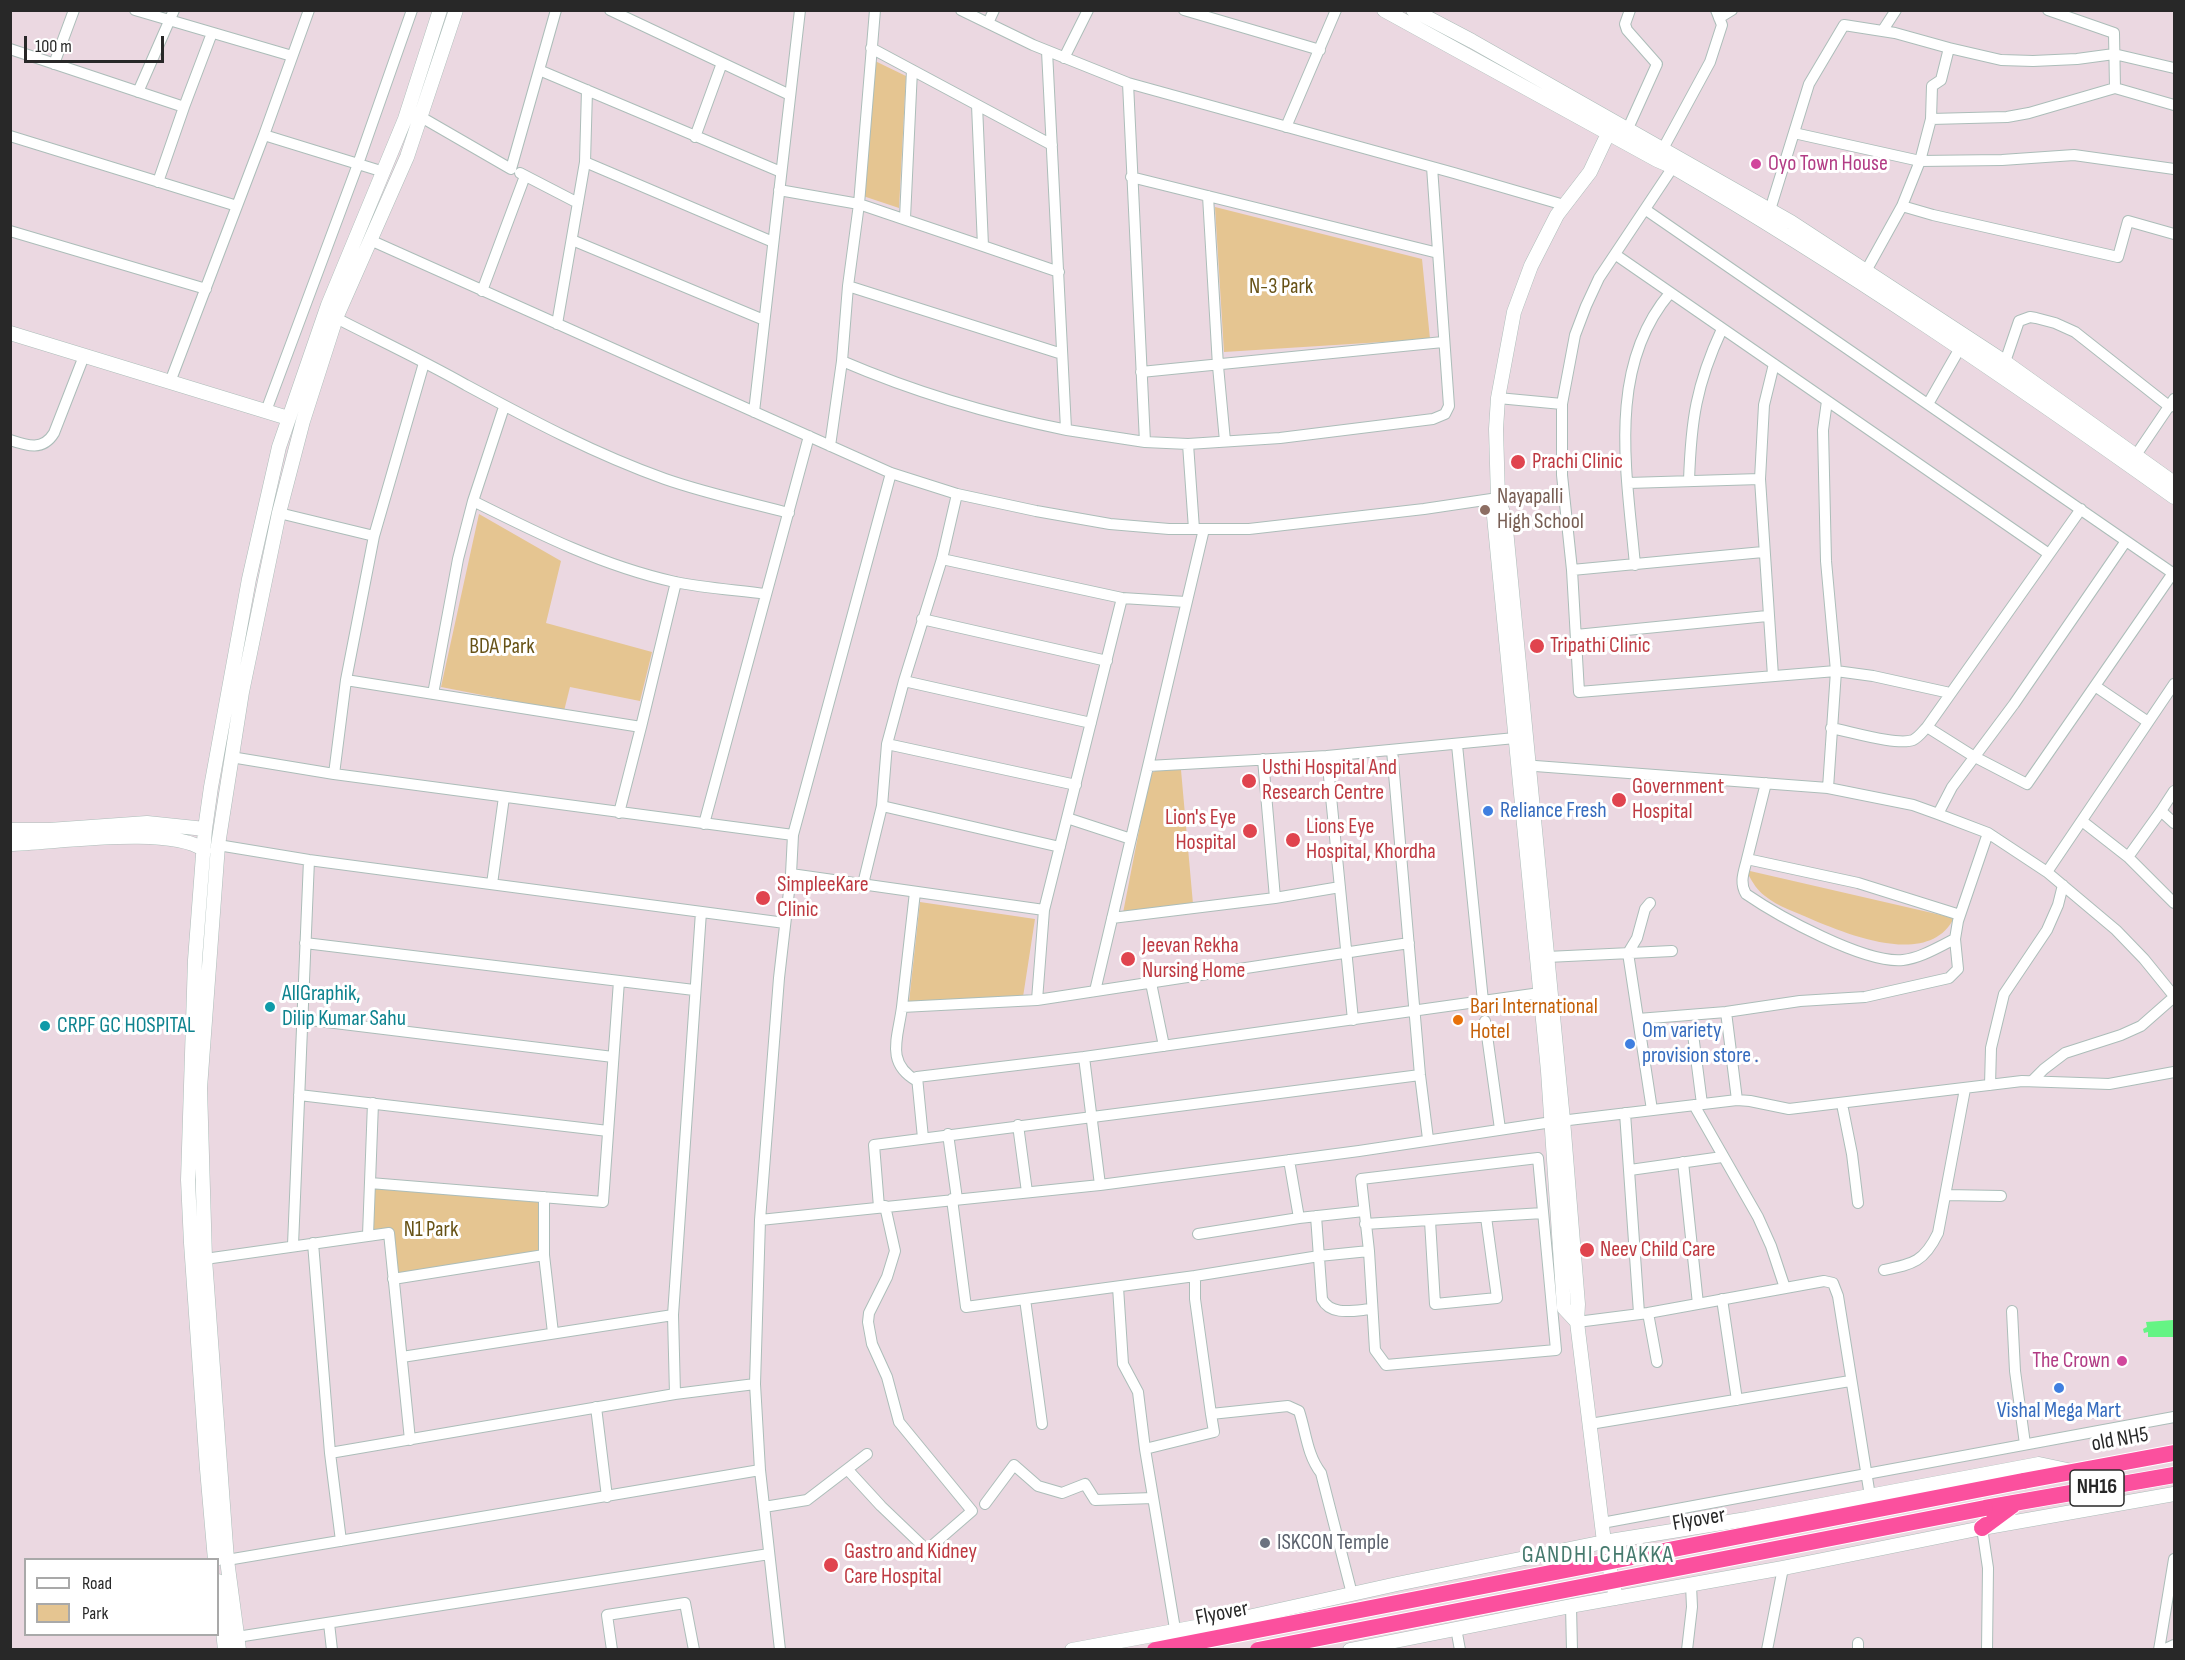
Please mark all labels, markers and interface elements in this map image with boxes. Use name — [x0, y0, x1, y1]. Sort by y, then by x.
scale bar — [27, 24, 166, 62]
text: 100 m — [35, 36, 72, 57]
place label: Oyo Town House — [1768, 151, 1888, 177]
marker: Oyo Town House — [1749, 157, 1763, 171]
park label: N-3 Park — [1249, 274, 1313, 300]
place label: Prachi Clinic — [1532, 449, 1623, 475]
marker: Prachi Clinic — [1509, 453, 1527, 471]
place label: Nayapalli High School — [1497, 484, 1584, 536]
marker: Nayapalli High School — [1478, 503, 1492, 517]
place label: Tripathi Clinic — [1550, 633, 1651, 659]
park label: BDA Park — [469, 634, 535, 660]
marker: Tripathi Clinic — [1528, 637, 1546, 655]
place label: Usthi Hospital And Research Centre — [1262, 755, 1397, 806]
marker: Usthi Hospital And Research Centre — [1240, 772, 1258, 790]
place label: Government Hospital — [1632, 774, 1724, 825]
marker: Government Hospital — [1610, 791, 1628, 809]
place label: Reliance Fresh — [1500, 798, 1607, 824]
marker: Reliance Fresh — [1481, 804, 1495, 818]
place label: Lion's Eye Hospital — [1165, 805, 1236, 856]
place label: Lions Eye Hospital, Khordha — [1306, 814, 1436, 866]
marker: Lion's Eye Hospital — [1241, 822, 1259, 840]
marker: Lions Eye Hospital, Khordha — [1284, 831, 1302, 849]
place label: SimpleeKare Clinic — [777, 872, 869, 924]
marker: SimpleeKare Clinic — [754, 889, 772, 907]
place label: Jeevan Rekha Nursing Home — [1142, 933, 1245, 984]
marker: Jeevan Rekha Nursing Home — [1119, 950, 1137, 968]
place label: AllGraphik, Dilip Kumar Sahu — [282, 981, 406, 1032]
place label: Bari International Hotel — [1470, 994, 1598, 1046]
marker: AllGraphik, Dilip Kumar Sahu — [263, 1000, 277, 1014]
place label: CRPF GC HOSPITAL — [57, 1013, 195, 1039]
marker: Bari International Hotel — [1451, 1013, 1465, 1027]
place label: Om variety provision store . — [1642, 1018, 1759, 1070]
marker: CRPF GC HOSPITAL — [38, 1019, 52, 1033]
marker: Om variety provision store . — [1623, 1037, 1637, 1051]
park label: N1 Park — [404, 1217, 458, 1243]
place label: Neev Child Care — [1600, 1237, 1715, 1263]
marker: Neev Child Care — [1578, 1241, 1596, 1259]
place label: The Crown — [2032, 1348, 2110, 1374]
marker: The Crown — [2115, 1354, 2129, 1368]
marker: Vishal Mega Mart — [2052, 1381, 2066, 1395]
place label: Vishal Mega Mart — [1997, 1398, 2121, 1424]
street label: old NH5 — [2090, 1422, 2150, 1458]
road number: NH16 — [2070, 1470, 2124, 1506]
street label: Flyover — [1671, 1502, 1727, 1538]
place label: ISKCON Temple — [1277, 1530, 1389, 1556]
marker: ISKCON Temple — [1258, 1536, 1272, 1550]
place label: Gastro and Kidney Care Hospital — [844, 1539, 977, 1591]
district label: GANDHI CHAKKA — [1522, 1542, 1674, 1570]
marker: Gastro and Kidney Care Hospital — [822, 1556, 840, 1574]
legend — [24, 1558, 219, 1636]
text: Road — [82, 1573, 112, 1594]
street label: Flyover — [1193, 1596, 1251, 1632]
text: Park — [82, 1603, 108, 1624]

